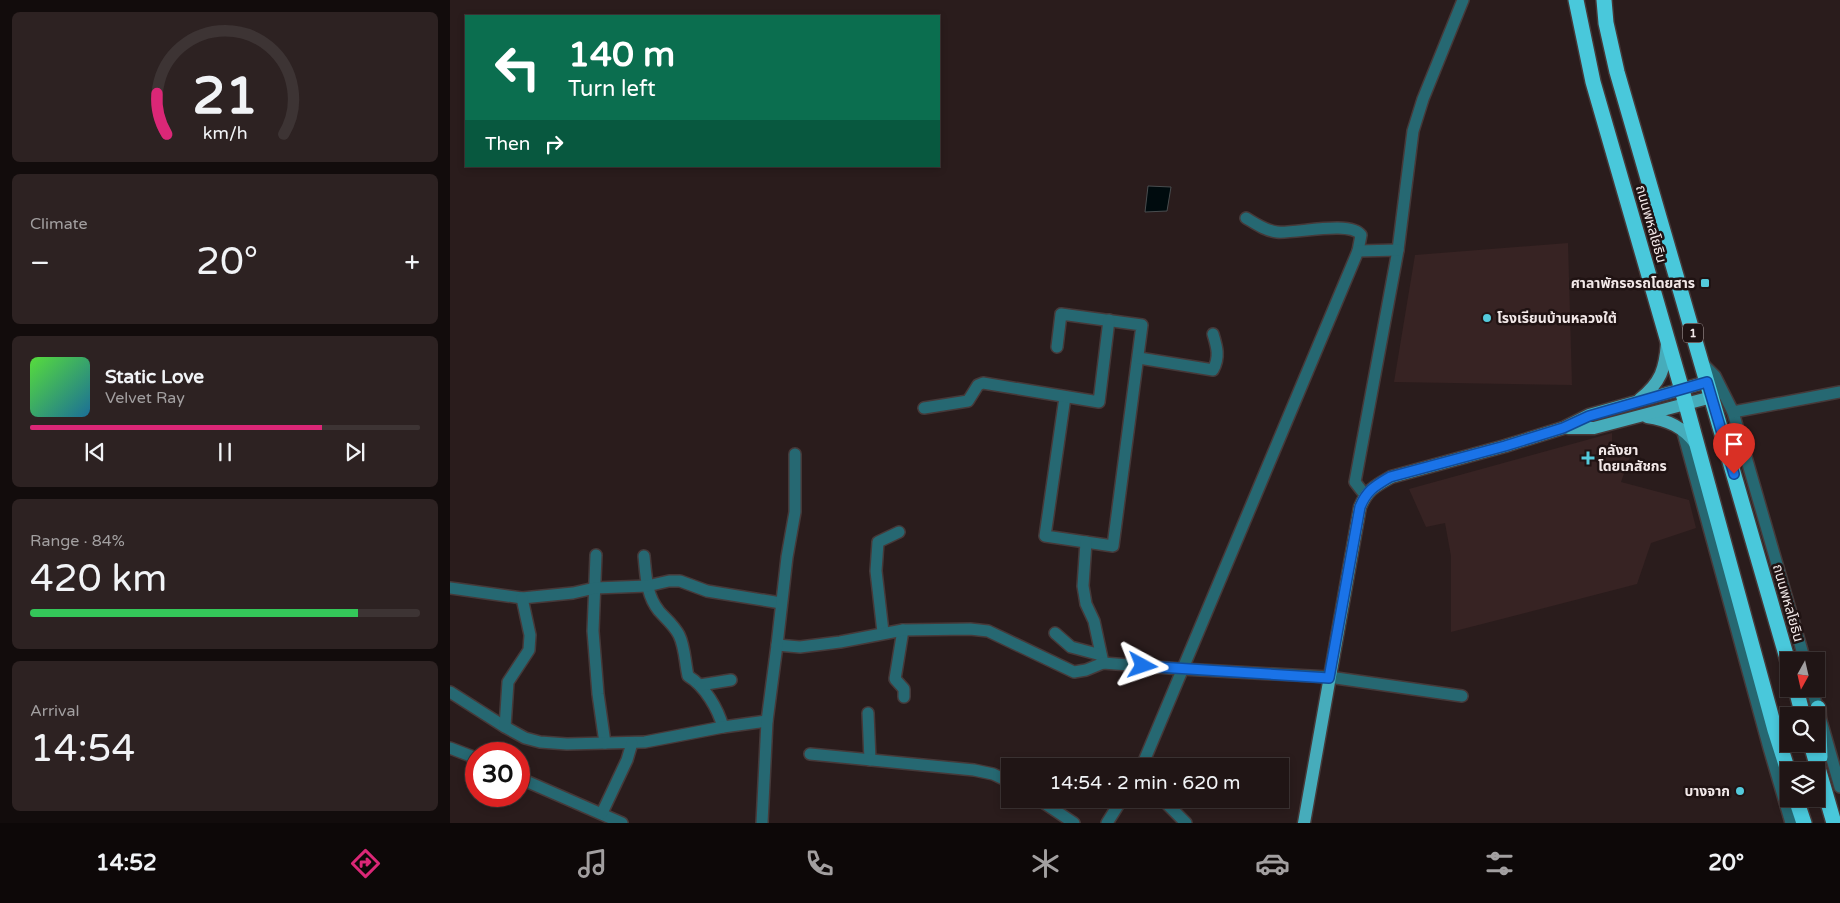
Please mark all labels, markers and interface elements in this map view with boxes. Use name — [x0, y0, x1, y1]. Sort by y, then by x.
text: 140 m — [568, 34, 675, 76]
icon: left — [485, 35, 550, 100]
text: 21 — [192, 65, 258, 128]
text: Turn left — [568, 76, 656, 102]
text: km/h — [203, 123, 247, 144]
icon: right — [540, 130, 568, 158]
text: Then — [485, 133, 530, 155]
street label: ถนนพหลโยธิน — [1632, 183, 1670, 265]
text: Climate — [30, 214, 88, 234]
text: 20° — [196, 239, 258, 285]
text: − — [30, 246, 50, 280]
text: + — [404, 246, 420, 280]
place label: ศาลาพักรอรถโดยสาร — [1571, 275, 1695, 292]
marker: ศาลาพักรอรถโดยสาร — [1699, 277, 1711, 289]
place label: โรงเรียนบ้านหลวงใต้ — [1497, 310, 1617, 327]
marker: โรงเรียนบ้านหลวงใต้ — [1481, 312, 1493, 324]
road number: 1 — [1683, 323, 1703, 342]
text: Static Love — [105, 366, 204, 388]
text: Velvet Ray — [105, 388, 185, 408]
pin — [1713, 423, 1755, 474]
icon: arrive — [1720, 430, 1748, 458]
icon: previous — [81, 438, 109, 466]
icon: pause — [211, 438, 239, 466]
icon: next — [341, 438, 369, 466]
place label: คลังยา โดยเภสัชกร — [1598, 442, 1667, 475]
marker: คลังยา โดยเภสัชกร — [1582, 452, 1594, 464]
text: Range · 84% — [30, 531, 125, 551]
text: 420 km — [30, 556, 167, 602]
street label: ถนนพหลโยธิน — [1769, 562, 1807, 644]
position arrow — [1116, 639, 1168, 691]
north arrow — [1780, 652, 1825, 698]
map controls — [1780, 652, 1825, 807]
text: Arrival — [30, 701, 79, 721]
button: search — [1780, 707, 1825, 752]
text: 14:54 — [30, 726, 135, 772]
speed limit sign: 30 — [465, 742, 530, 807]
button: layers — [1780, 762, 1825, 807]
text: 14:54 · 2 min · 620 m — [1049, 772, 1241, 794]
place label: บางจาก — [1684, 783, 1730, 800]
marker: บางจาก — [1734, 785, 1746, 797]
icon: directions — [348, 846, 383, 881]
icon: music — [575, 846, 610, 881]
icon: phone — [802, 846, 837, 881]
icon: climate — [1028, 846, 1063, 881]
icon: car — [1255, 846, 1290, 881]
icon: filters — [1482, 846, 1517, 881]
text: 14:52 — [96, 850, 157, 876]
text: 20° — [1708, 850, 1744, 876]

